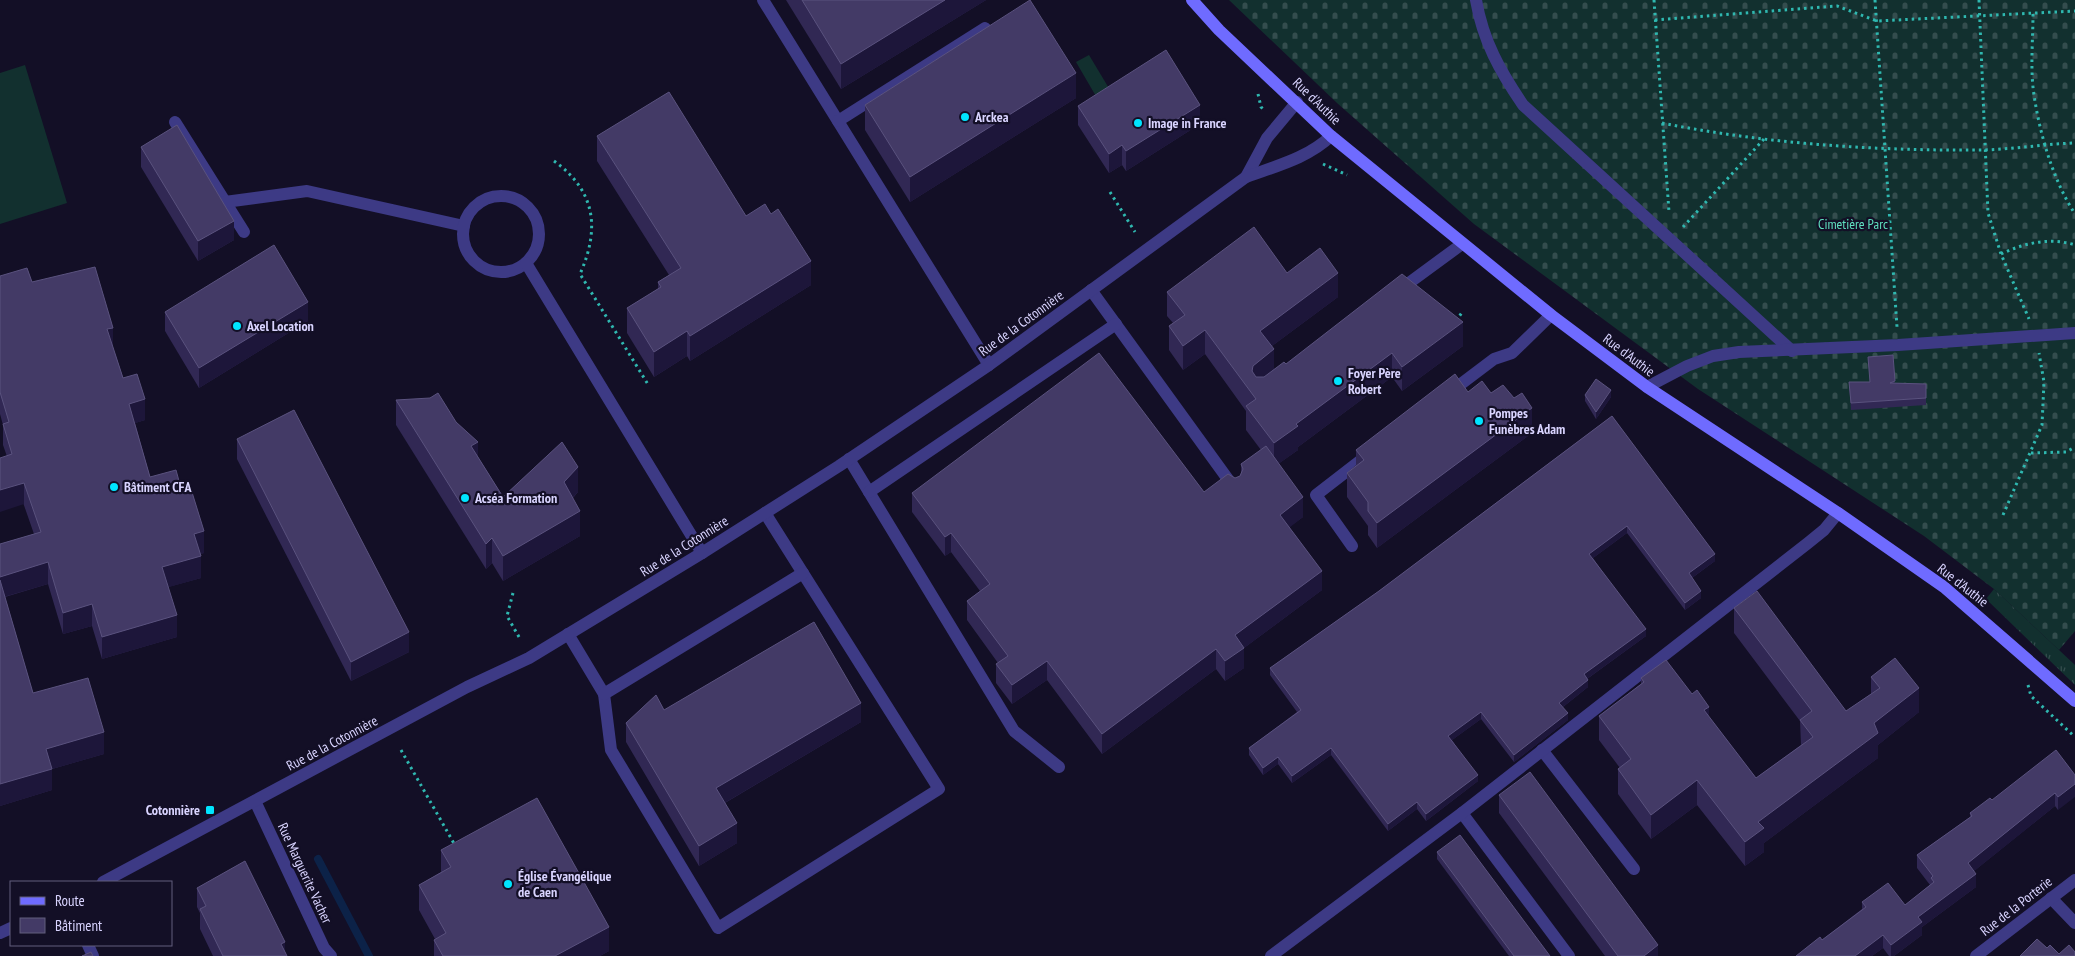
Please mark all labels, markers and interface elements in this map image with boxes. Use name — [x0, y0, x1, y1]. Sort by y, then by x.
street label: Rue d'Authie — [1289, 74, 1345, 129]
place label: Arckea — [974, 108, 1009, 126]
marker: Arckea — [959, 111, 971, 123]
place label: Image in France — [1148, 114, 1227, 132]
marker: Image in France — [1132, 117, 1144, 129]
park label: Cimetière Parc — [1818, 215, 1888, 233]
street label: Rue de la Cotonnière — [975, 286, 1067, 360]
place label: Axel Location — [246, 317, 314, 335]
marker: Axel Location — [231, 320, 243, 332]
street label: Rue d'Authie — [1600, 330, 1659, 380]
place label: Foyer Père Robert — [1348, 364, 1401, 398]
marker: Foyer Père Robert — [1332, 375, 1344, 387]
place label: Pompes Funèbres Adam — [1489, 404, 1565, 438]
marker: Pompes Funèbres Adam — [1473, 415, 1485, 427]
place label: Bâtiment CFA — [124, 478, 192, 496]
marker: Bâtiment CFA — [108, 481, 120, 493]
place label: Acséa Formation — [474, 489, 557, 507]
marker: Acséa Formation — [459, 492, 471, 504]
street label: Rue de la Cotonnière — [636, 512, 732, 580]
street label: Rue d'Authie — [1934, 559, 1992, 611]
street label: Rue de la Cotonnière — [283, 711, 381, 775]
place label: Cotonnière — [146, 801, 200, 819]
marker: Cotonnière — [204, 804, 216, 816]
street label: Rue Marguerite Vacher — [274, 820, 336, 926]
place label: Église Évangélique de Caen — [518, 867, 611, 901]
street label: Rue de la Porterie — [1976, 872, 2056, 940]
marker: Église Évangélique de Caen — [502, 878, 514, 890]
legend — [10, 881, 172, 946]
text: Route — [55, 891, 85, 910]
text: Bâtiment — [55, 916, 102, 935]

